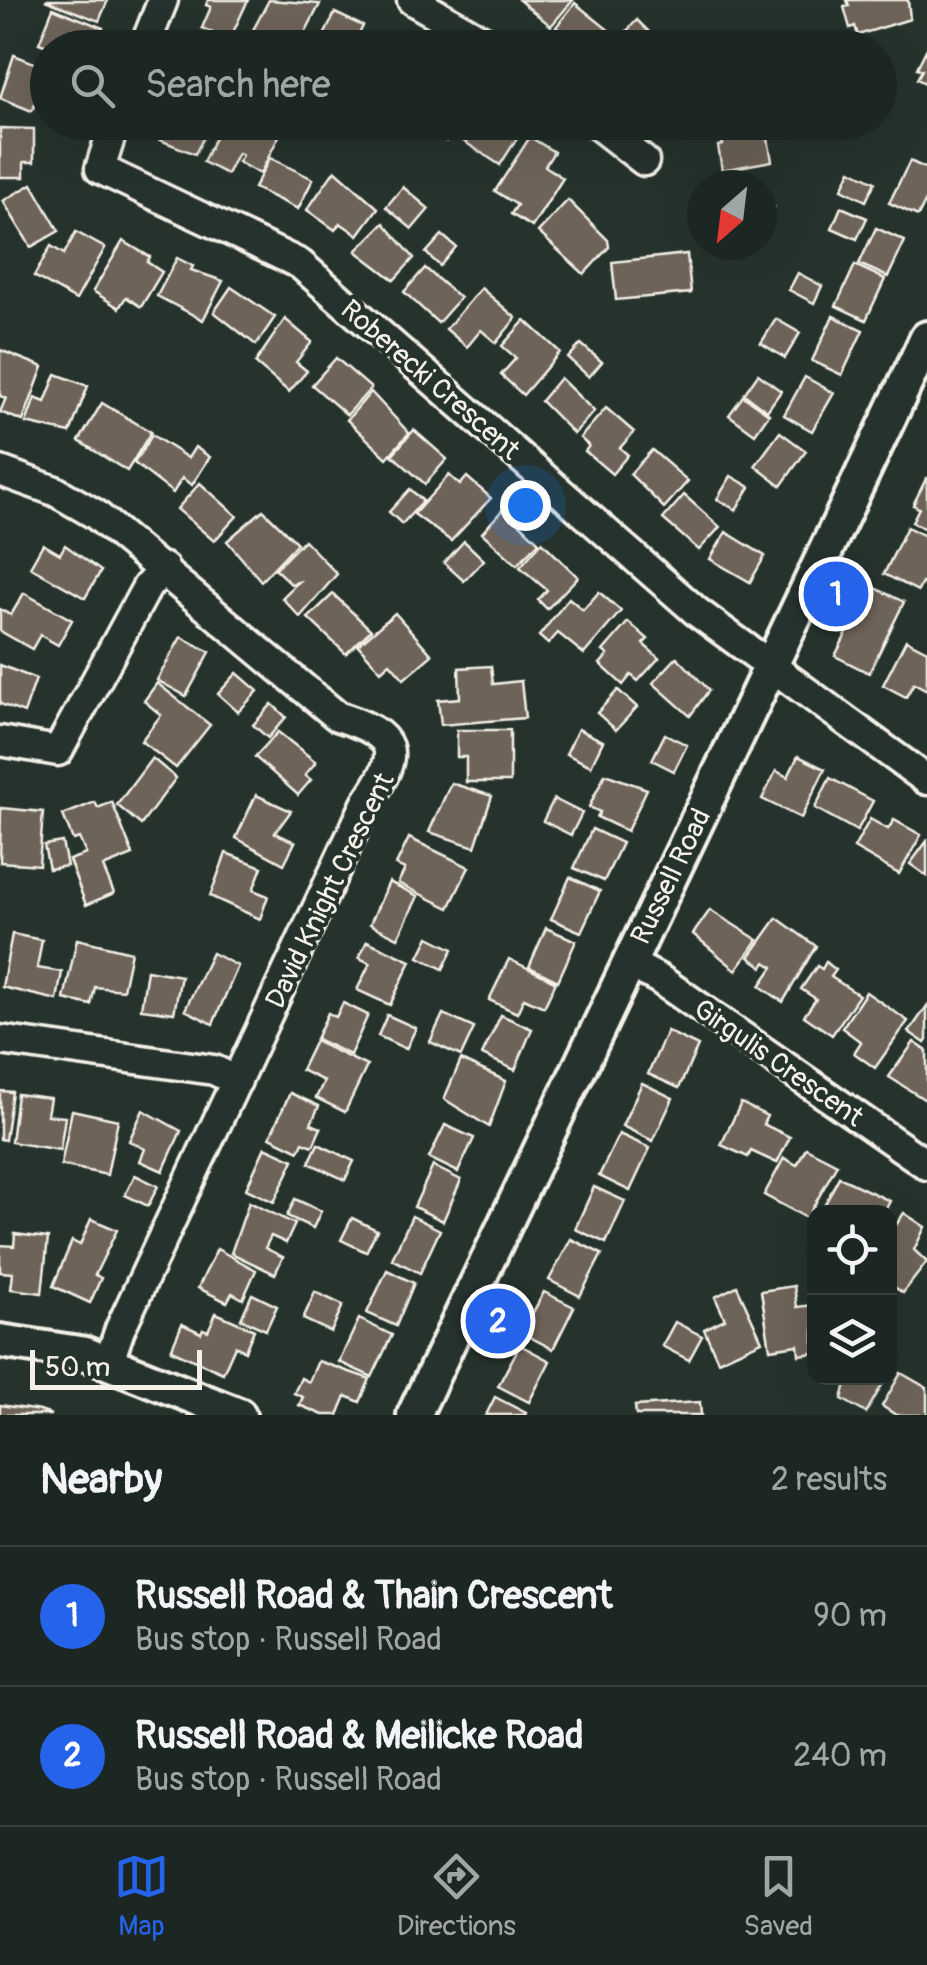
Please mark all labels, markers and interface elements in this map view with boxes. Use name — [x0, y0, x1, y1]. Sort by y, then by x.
search box — [30, 30, 897, 140]
icon: search — [65, 58, 120, 113]
text: Search here — [145, 61, 331, 109]
north arrow — [687, 170, 777, 260]
street label: Roberecki Crescent — [333, 293, 527, 468]
your location — [500, 480, 551, 531]
pin: 1 — [804, 556, 868, 632]
street label: David Knight Crescent — [258, 766, 403, 1014]
street label: Russell Road — [624, 803, 719, 950]
street label: Girgulis Crescent — [686, 992, 870, 1135]
map controls — [807, 1205, 897, 1385]
button: locate — [807, 1205, 897, 1295]
pin: 2 — [466, 1284, 530, 1358]
button: layers — [807, 1295, 897, 1385]
scale bar — [30, 1345, 202, 1390]
text: 50 m — [45, 1350, 110, 1385]
text: Nearby — [40, 1454, 162, 1506]
text: 2 results — [771, 1460, 887, 1500]
text: Russell Road & Thain Crescent — [135, 1572, 613, 1620]
text: 1 — [66, 1596, 79, 1636]
text: 90 m — [813, 1596, 887, 1636]
text: Bus stop · Russell Road — [135, 1620, 442, 1660]
text: Russell Road & Meilicke Road — [135, 1712, 584, 1760]
text: 2 — [64, 1736, 81, 1776]
text: 240 m — [793, 1736, 887, 1776]
text: Bus stop · Russell Road — [135, 1760, 442, 1800]
tab: Map — [114, 1849, 169, 1944]
tab: Directions — [397, 1849, 516, 1944]
tab: Saved — [744, 1849, 813, 1944]

